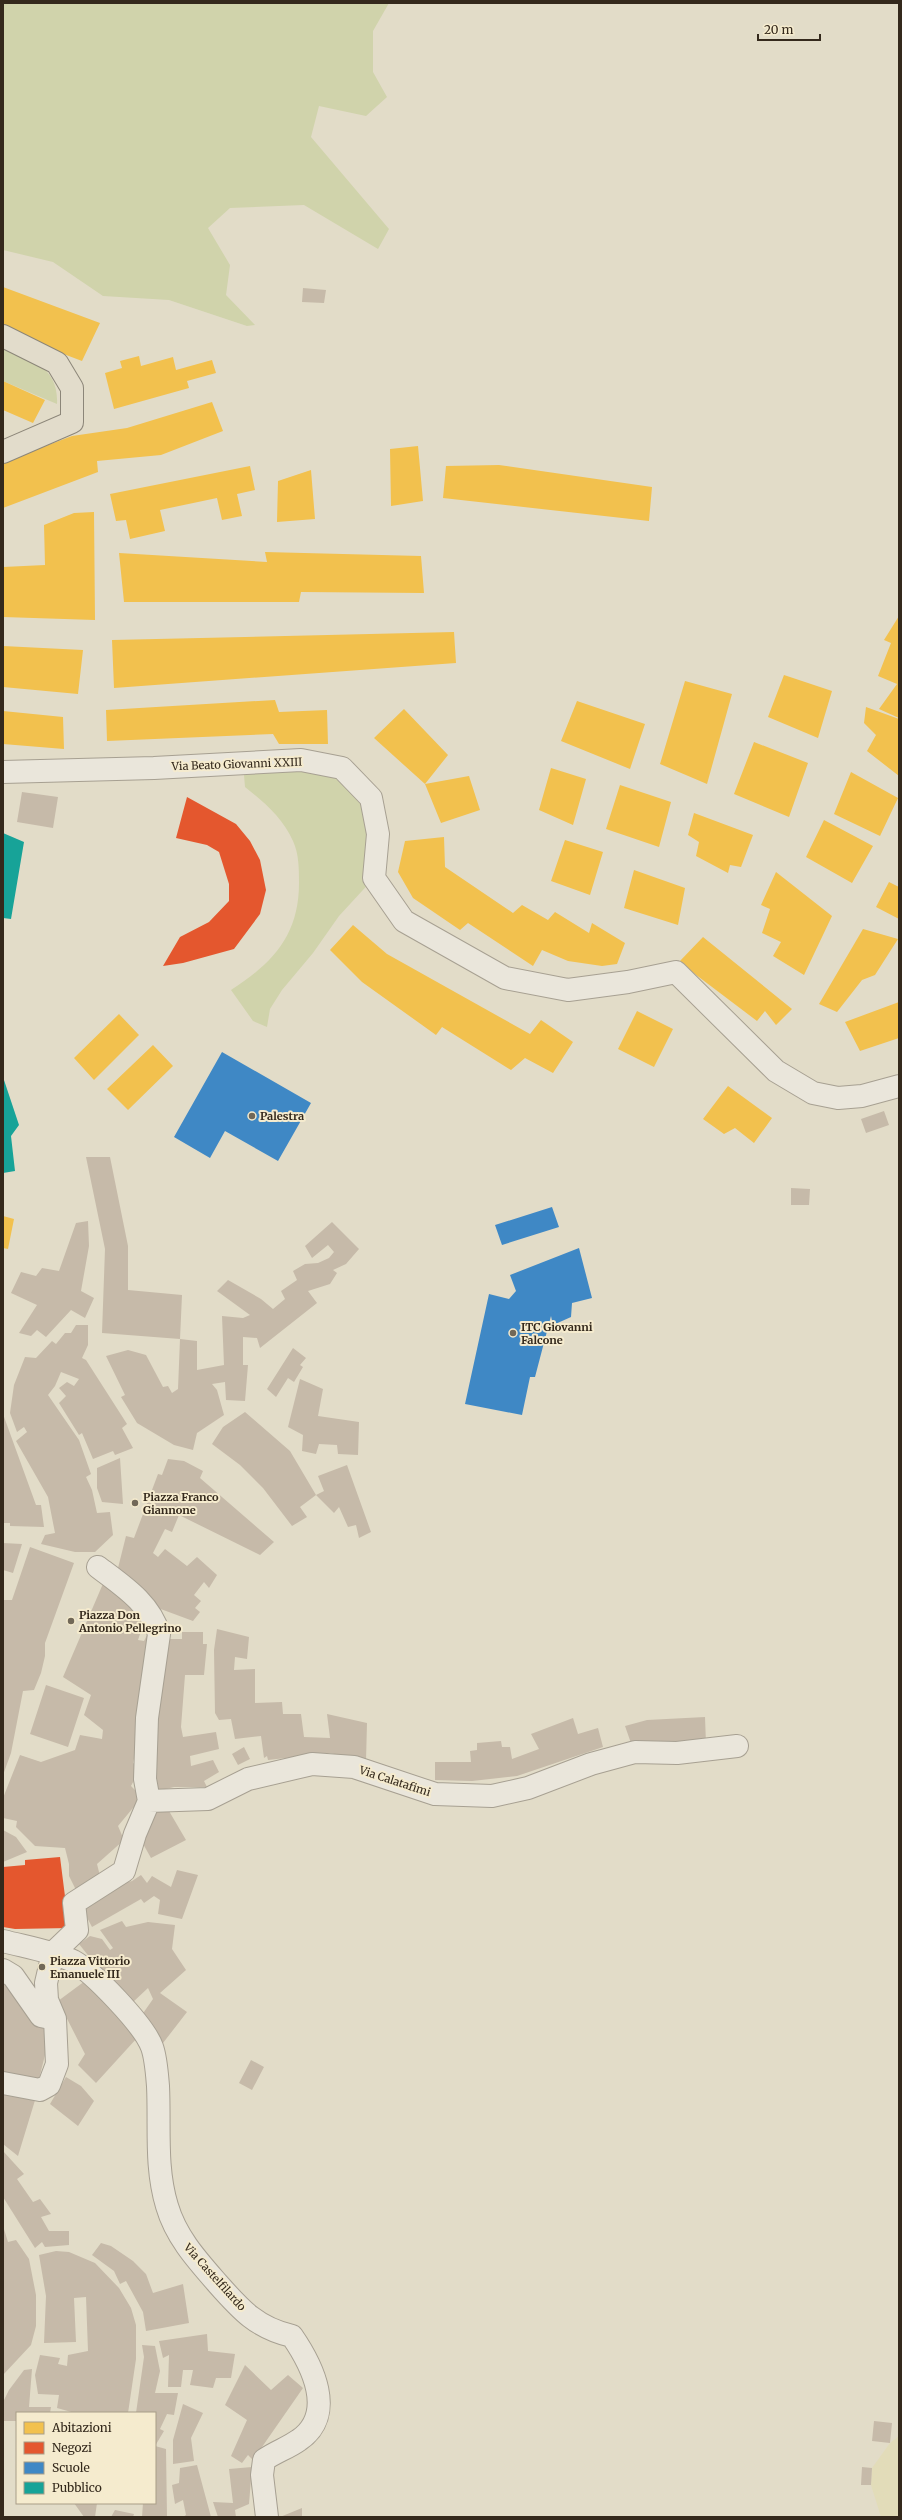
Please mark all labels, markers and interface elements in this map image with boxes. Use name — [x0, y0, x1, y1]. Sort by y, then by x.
scale bar — [758, 16, 820, 42]
text: 20 m — [764, 22, 793, 37]
street label: Via Beato Giovanni XXIII — [170, 755, 303, 773]
place label: Palestra — [260, 1109, 304, 1123]
marker: Palestra — [247, 1111, 257, 1121]
place label: ITC Giovanni Falcone — [521, 1320, 593, 1347]
marker: ITC Giovanni Falcone — [508, 1328, 518, 1338]
place label: Piazza Franco Giannone — [143, 1490, 219, 1517]
marker: Piazza Franco Giannone — [130, 1498, 140, 1508]
place label: Piazza Don Antonio Pellegrino — [78, 1608, 182, 1635]
marker: Piazza Don Antonio Pellegrino — [66, 1616, 76, 1626]
street label: Via Calatafimi — [357, 1763, 433, 1799]
place label: Piazza Vittorio Emanuele III — [50, 1954, 130, 1981]
marker: Piazza Vittorio Emanuele III — [37, 1962, 47, 1972]
street label: Via Castelfilardo — [180, 2240, 249, 2314]
legend — [16, 2412, 156, 2504]
text: Abitazioni — [51, 2420, 112, 2435]
text: Negozi — [52, 2440, 92, 2455]
text: Scuole — [52, 2460, 90, 2475]
text: Pubblico — [52, 2480, 102, 2495]

